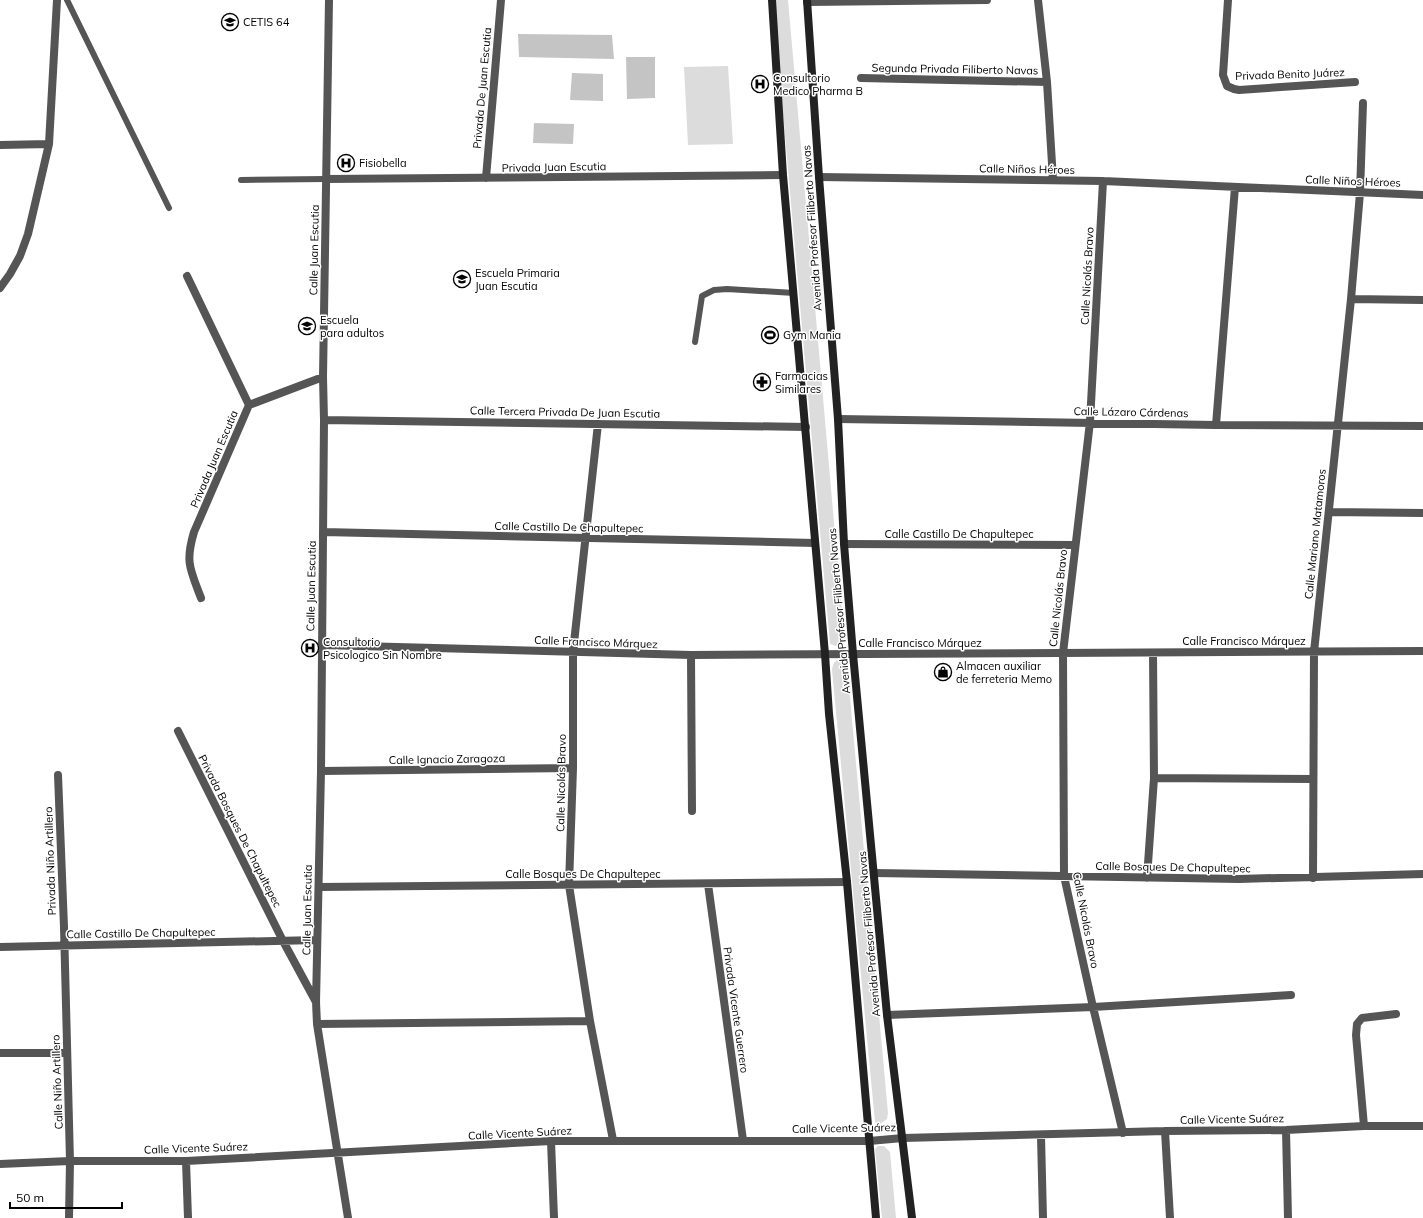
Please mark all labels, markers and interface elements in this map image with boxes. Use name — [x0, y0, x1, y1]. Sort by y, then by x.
school or university icon: CETIS 64 — [220, 12, 240, 32]
place label: CETIS 64 — [243, 15, 290, 29]
street label: Privada De Juan Escutia — [470, 27, 494, 149]
street label: Segunda Privada Filiberto Navas — [871, 61, 1039, 77]
street label: Privada Benito Juárez — [1235, 65, 1345, 83]
place label: Consultorio Medico Pharma B — [773, 71, 863, 98]
hospital icon: Consultorio Medico Pharma B — [750, 74, 770, 94]
street label: Avenida Profesor Filiberto Navas — [799, 145, 825, 311]
hospital icon: Fisiobella — [336, 153, 356, 173]
place label: Fisiobella — [359, 156, 407, 170]
street label: Privada Juan Escutia — [502, 159, 606, 175]
street label: Calle Niños Héroes — [979, 161, 1075, 177]
street label: Calle Niños Héroes — [1305, 172, 1401, 190]
street label: Calle Juan Escutia — [306, 205, 322, 295]
street label: Calle Nicolás Bravo — [1077, 227, 1097, 325]
place label: Escuela Primaria Juan Escutia — [475, 266, 560, 293]
school or university icon: Escuela Primaria Juan Escutia — [452, 269, 472, 289]
place label: Escuela para adultos — [320, 313, 384, 340]
school or university icon: Escuela para adultos — [297, 316, 317, 336]
sports icon: Gym Mania — [760, 325, 780, 345]
place label: Gym Mania — [783, 328, 841, 342]
place label: Farmacias Similares — [775, 369, 828, 396]
pharmacy icon: Farmacias Similares — [752, 372, 772, 392]
street label: Calle Tercera Privada De Juan Escutia — [470, 403, 660, 421]
street label: Calle Lázaro Cárdenas — [1073, 404, 1189, 420]
street label: Privada Juan Escutia — [187, 408, 241, 510]
street label: Calle Mariano Matamoros — [1301, 468, 1329, 600]
street label: Calle Castillo De Chapultepec — [494, 519, 644, 535]
street label: Avenida Profesor Filiberto Navas — [825, 527, 853, 695]
street label: Calle Castillo De Chapultepec — [884, 527, 1034, 541]
street label: Calle Juan Escutia — [303, 541, 319, 631]
street label: Calle Nicolás Bravo — [1046, 549, 1070, 647]
street label: Calle Francisco Márquez — [534, 633, 658, 651]
street label: Calle Francisco Márquez — [1182, 634, 1306, 648]
place label: Consultorio Psicologico Sin Nombre — [323, 635, 442, 662]
street label: Calle Francisco Márquez — [858, 636, 982, 650]
hospital icon: Consultorio Psicologico Sin Nombre — [300, 638, 320, 658]
place label: Almacen auxiliar de ferreteria Memo — [956, 659, 1052, 686]
shop icon: Almacen auxiliar de ferreteria Memo — [933, 662, 953, 682]
street label: Calle Nicolás Bravo — [553, 734, 569, 832]
street label: Calle Ignacio Zaragoza — [389, 751, 505, 767]
street label: Privada Bosques De Chapultepec — [195, 752, 285, 910]
street label: Privada Niño Artillero — [41, 806, 59, 916]
street label: Avenida Profesor Filiberto Navas — [855, 850, 883, 1018]
street label: Calle Bosques De Chapultepec — [1095, 859, 1251, 875]
street label: Calle Juan Escutia — [299, 865, 315, 955]
street label: Calle Bosques De Chapultepec — [505, 867, 661, 881]
street label: Calle Nicolás Bravo — [1070, 871, 1102, 969]
street label: Calle Castillo De Chapultepec — [66, 925, 216, 941]
street label: Privada Vicente Guerrero — [720, 946, 752, 1074]
street label: Calle Niño Artillero — [48, 1034, 66, 1130]
street label: Calle Vicente Suárez — [1180, 1111, 1284, 1127]
street label: Calle Vicente Suárez — [792, 1120, 896, 1136]
street label: Calle Vicente Suárez — [468, 1123, 573, 1143]
street label: Calle Vicente Suárez — [144, 1139, 249, 1157]
scale bar — [10, 1184, 122, 1210]
text: 50 m — [16, 1190, 44, 1205]

